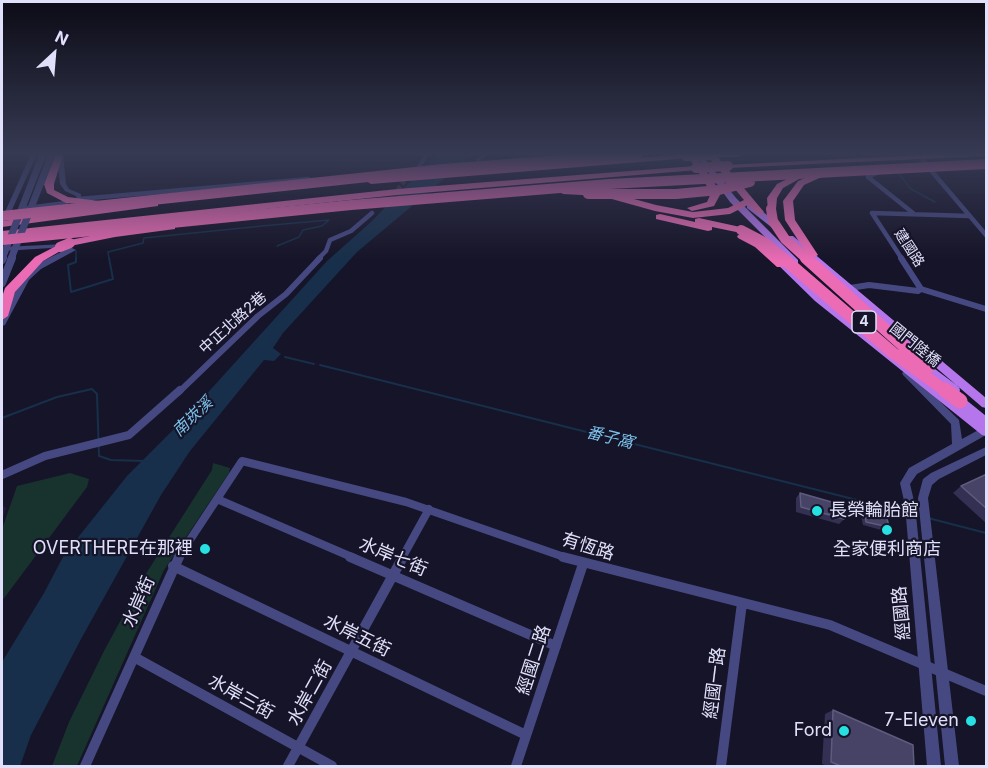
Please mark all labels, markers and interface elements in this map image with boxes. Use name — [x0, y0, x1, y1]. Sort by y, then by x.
north arrow — [24, 24, 84, 84]
text: N — [52, 26, 72, 49]
street label: 建國路 — [891, 226, 927, 270]
street label: 中正北路2巷 — [196, 288, 270, 358]
road number: 4 — [852, 311, 876, 333]
street label: 國門陸橋 — [886, 319, 944, 371]
water label: 南崁溪 — [169, 393, 217, 441]
water label: 番子窩 — [584, 423, 636, 453]
place label: 長榮輪胎館 — [829, 500, 919, 522]
marker: 長榮輪胎館 — [810, 504, 824, 518]
marker: 全家便利商店 — [880, 523, 894, 537]
street label: 有恆路 — [559, 529, 617, 565]
street label: 水岸七街 — [356, 533, 430, 581]
place label: OVERTHERE在那裡 — [33, 538, 193, 560]
place label: 全家便利商店 — [833, 539, 941, 561]
marker: OVERTHERE在那裡 — [198, 542, 212, 556]
street label: 水岸街 — [118, 573, 160, 631]
street label: 經國路 — [889, 585, 915, 641]
street label: 水岸五街 — [320, 611, 394, 661]
street label: 經國二路 — [513, 622, 555, 698]
street label: 經國一路 — [700, 646, 730, 720]
street label: 水岸二街 — [283, 656, 337, 730]
street label: 水岸三街 — [204, 670, 278, 724]
place label: 7-Eleven — [884, 710, 959, 732]
marker: 7-Eleven — [964, 714, 978, 728]
place label: Ford — [794, 720, 832, 742]
marker: Ford — [837, 724, 851, 738]

